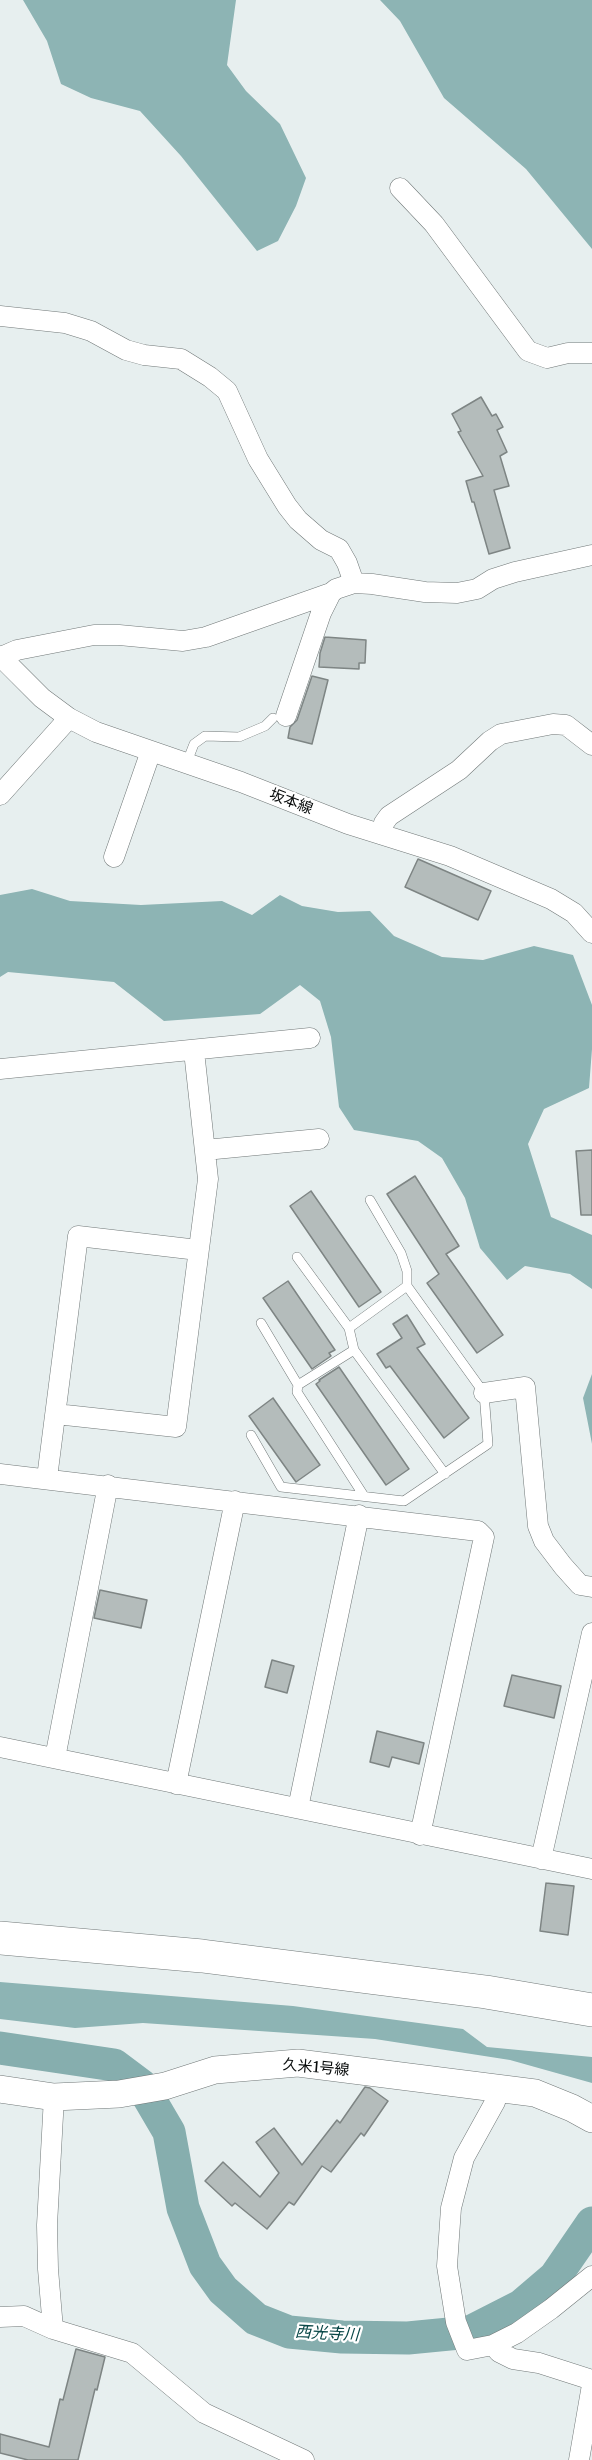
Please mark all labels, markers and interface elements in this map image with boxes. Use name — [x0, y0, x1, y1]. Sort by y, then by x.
street label: 坂本線 — [267, 786, 315, 818]
street label: 久米1号線 — [282, 2056, 350, 2080]
water label: 西光寺川 — [295, 2323, 359, 2345]

